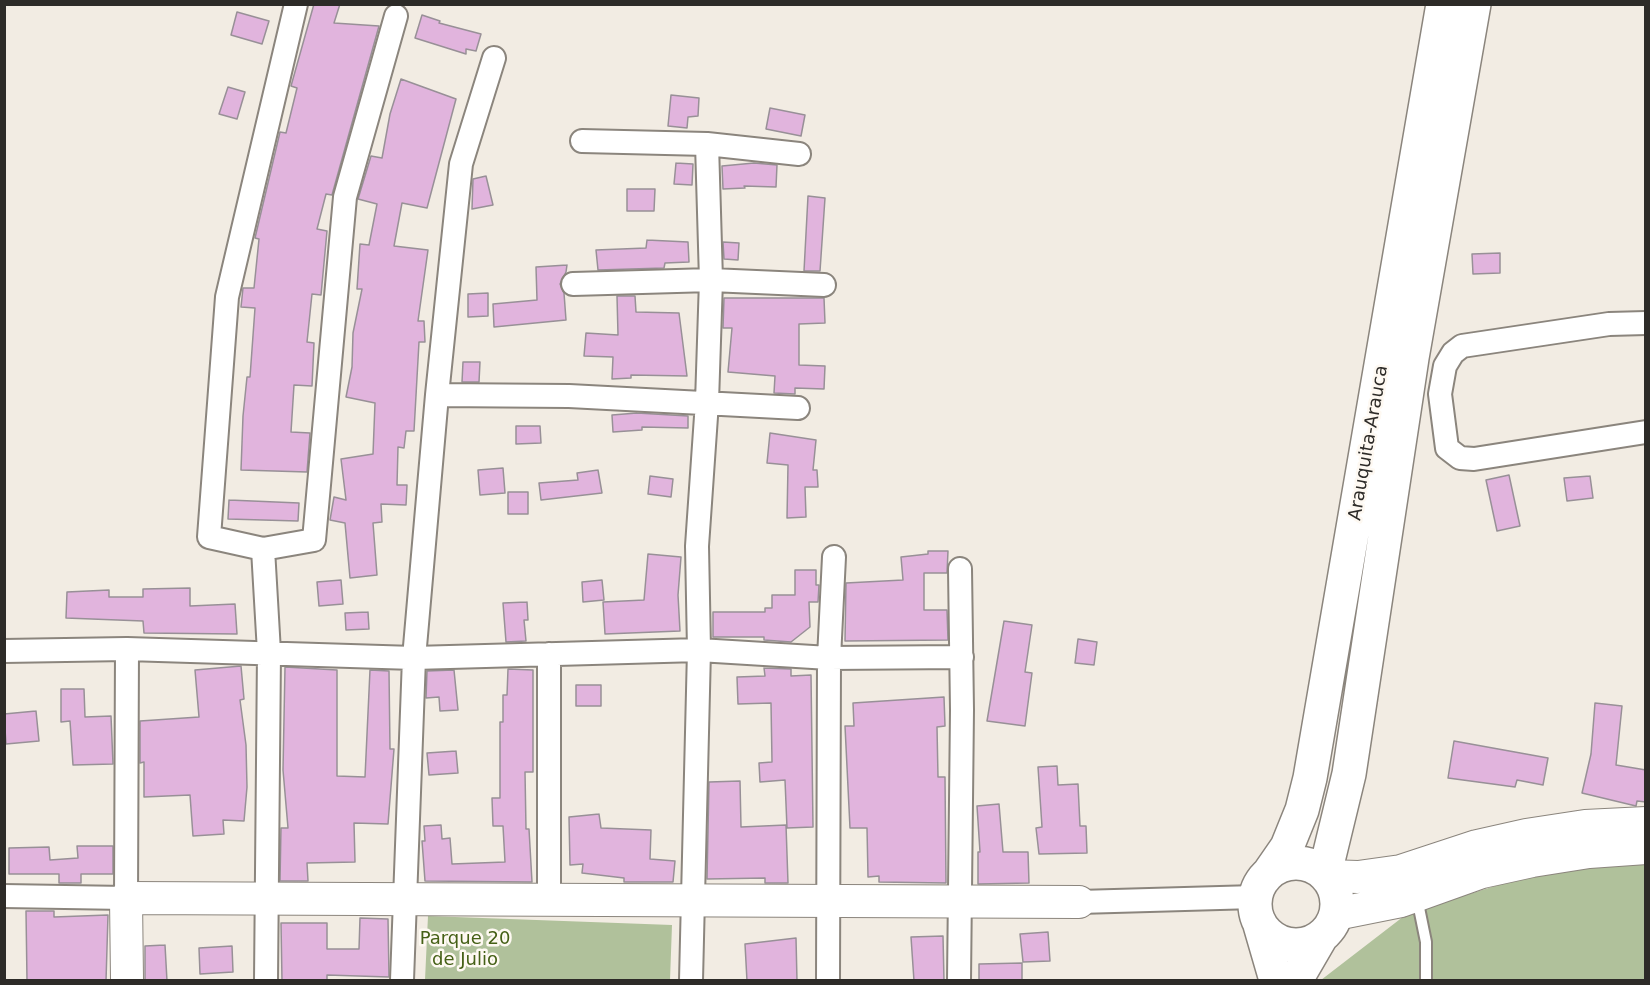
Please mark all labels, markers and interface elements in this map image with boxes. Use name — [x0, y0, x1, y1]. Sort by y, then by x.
street label: Arauquita-Arauca — [1345, 364, 1393, 522]
park label: Parque 20 de Julio — [420, 928, 510, 970]

